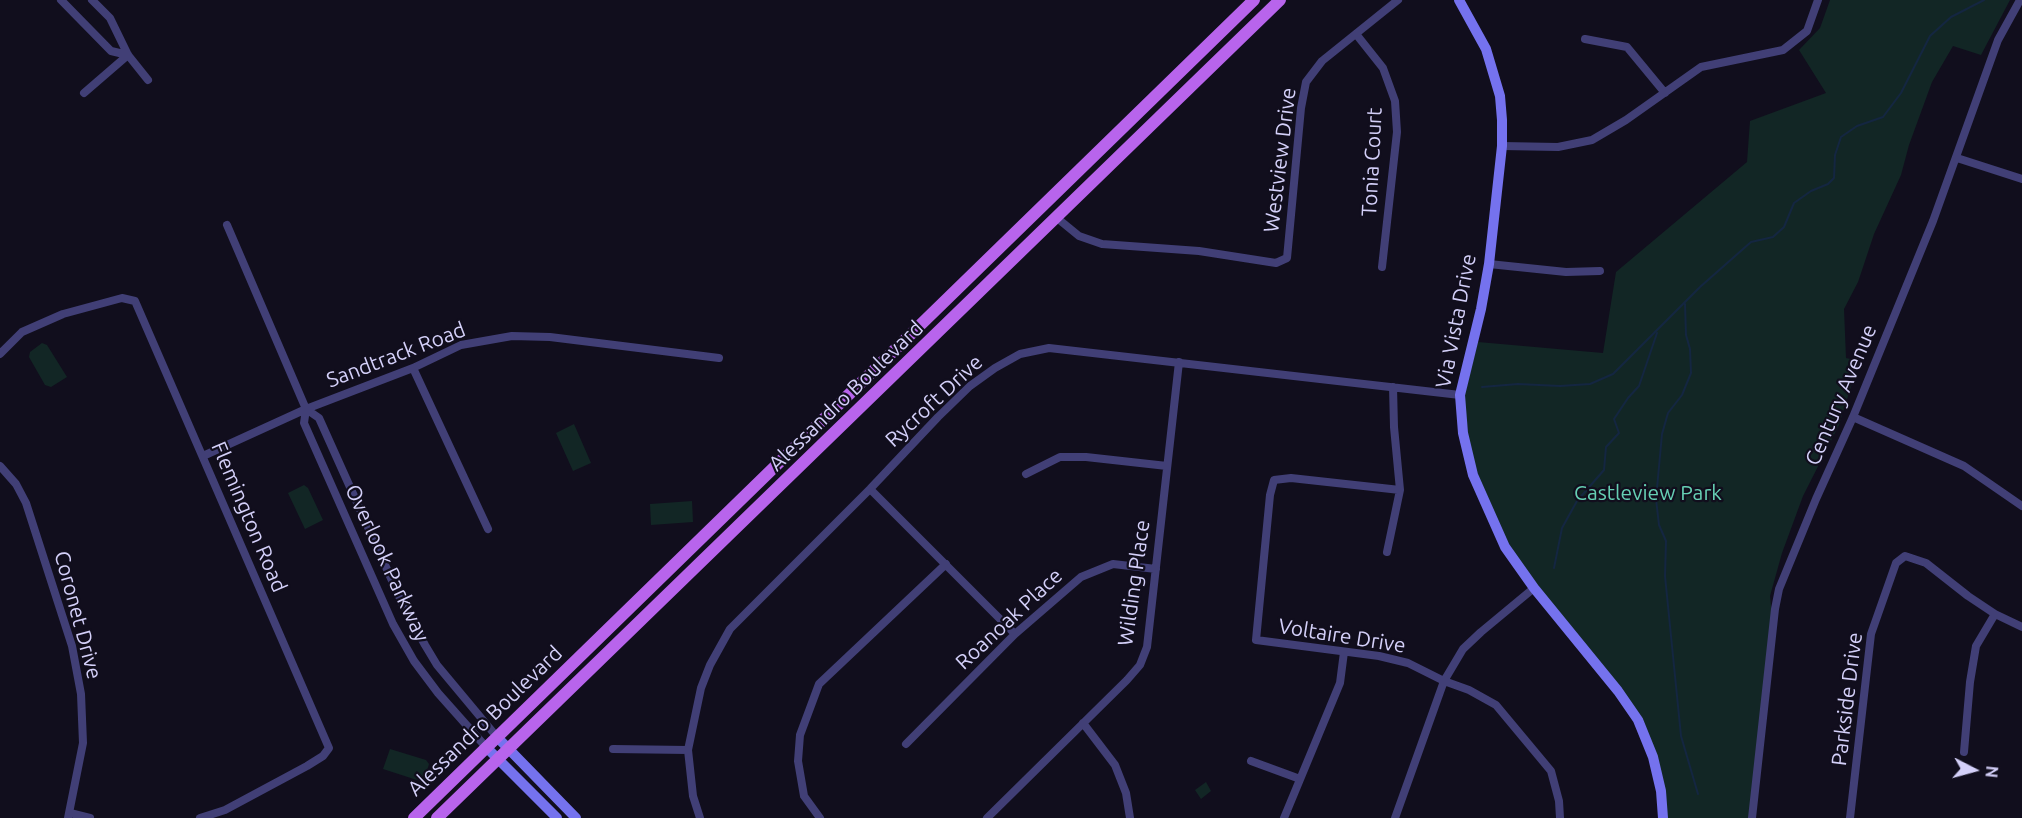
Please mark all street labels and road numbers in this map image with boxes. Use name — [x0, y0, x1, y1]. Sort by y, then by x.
street label: Westview Drive — [1259, 86, 1301, 234]
street label: Tonia Court — [1357, 107, 1387, 217]
street label: Via Vista Drive — [1431, 252, 1481, 390]
street label: Alessandro Boulevard — [764, 316, 928, 476]
street label: Sandtrack Road — [323, 317, 469, 393]
street label: Century Avenue — [1800, 321, 1882, 469]
street label: Rycroft Drive — [880, 350, 988, 452]
street label: Flemington Road — [206, 438, 292, 596]
street label: Overlook Parkway — [340, 480, 434, 646]
street label: Wilding Place — [1113, 518, 1155, 648]
street label: Coronet Drive — [49, 548, 107, 682]
street label: Roanoak Place — [950, 563, 1068, 675]
street label: Voltaire Drive — [1277, 614, 1407, 658]
street label: Parkside Drive — [1826, 631, 1868, 767]
street label: Alessandro Boulevard — [403, 641, 567, 801]

